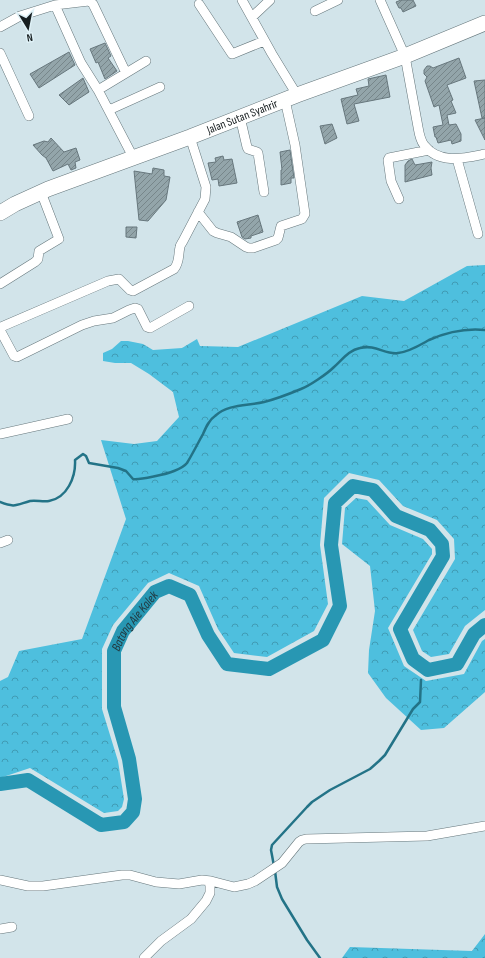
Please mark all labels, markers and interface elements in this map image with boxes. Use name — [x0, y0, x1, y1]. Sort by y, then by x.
north arrow — [8, 8, 48, 48]
text: N — [26, 30, 34, 44]
street label: Jalan Sutan Syahrir — [204, 96, 280, 138]
water label: Batang Aie Kalek — [108, 587, 162, 654]

